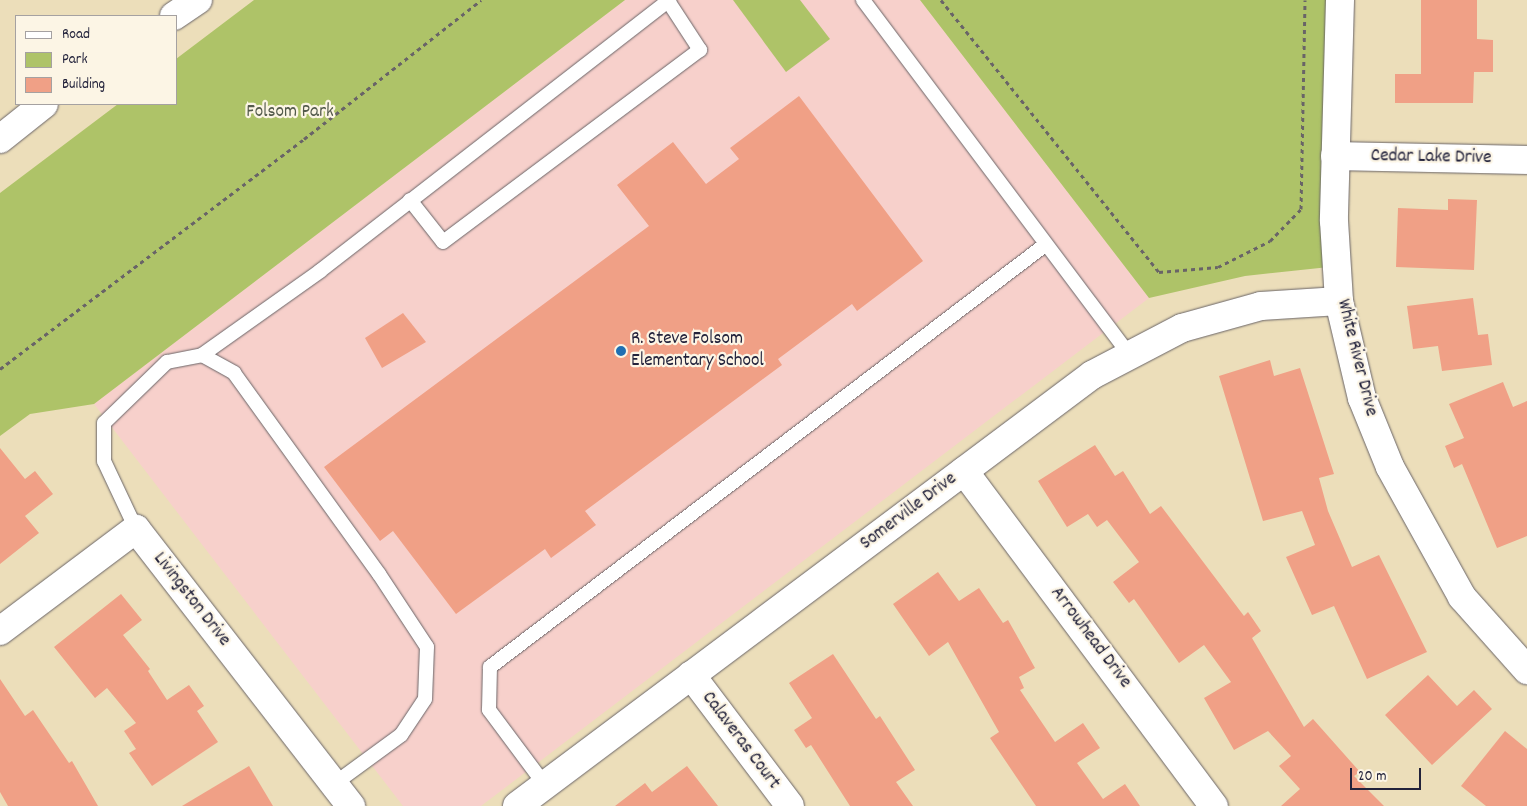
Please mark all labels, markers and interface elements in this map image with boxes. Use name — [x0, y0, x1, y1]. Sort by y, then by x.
legend — [15, 15, 178, 105]
text: Road — [62, 24, 90, 46]
text: Park — [62, 49, 88, 71]
text: Building — [62, 74, 105, 96]
park label: Folsom Park — [246, 102, 334, 124]
street label: Cedar Lake Drive — [1370, 146, 1492, 170]
street label: White River Drive — [1330, 297, 1382, 419]
place label: R. Steve Folsom Elementary School — [631, 329, 764, 373]
marker: R. Steve Folsom Elementary School — [615, 345, 627, 357]
street label: Somerville Drive — [856, 468, 962, 556]
street label: Livingston Drive — [147, 548, 235, 652]
street label: Arrowhead Drive — [1044, 583, 1136, 693]
street label: Calaveras Court — [696, 688, 784, 794]
scale bar — [1352, 758, 1423, 790]
text: 20 m — [1358, 766, 1386, 788]

